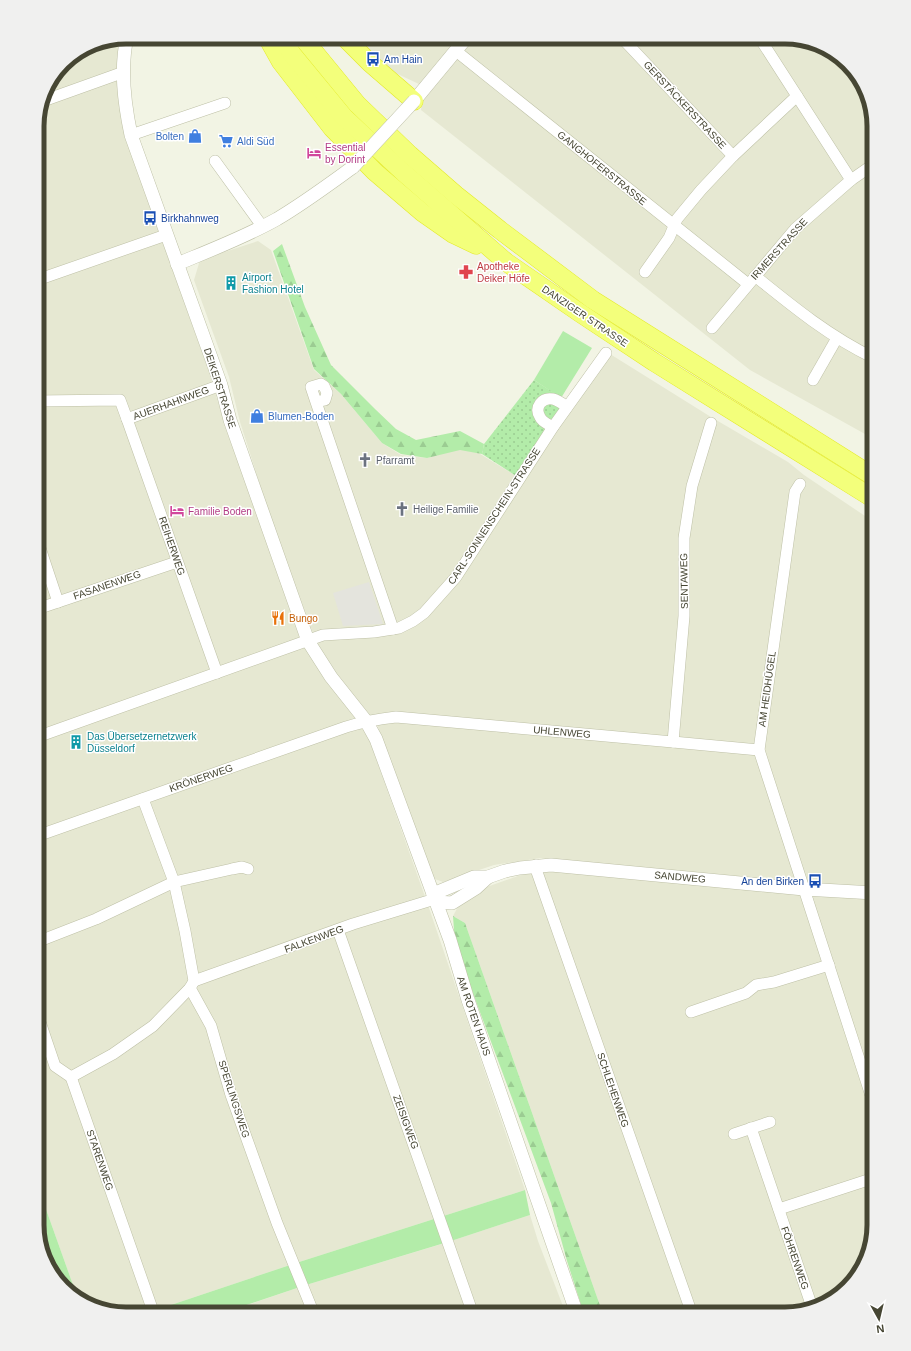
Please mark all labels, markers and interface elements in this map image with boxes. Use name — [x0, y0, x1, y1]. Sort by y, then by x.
bus stop icon: Am Hain — [365, 51, 381, 67]
place label: Am Hain — [384, 54, 422, 65]
street label: GERSTÄCKERSTRASSE — [642, 59, 729, 151]
shop icon: Bolten — [187, 128, 203, 144]
street label: GANGHOFERSTRASSE — [555, 129, 649, 207]
place label: Bolten — [156, 131, 184, 142]
supermarket icon: Aldi Süd — [218, 133, 234, 149]
place label: Aldi Süd — [237, 136, 274, 147]
place label: Essential by Dorint — [325, 142, 366, 165]
hotel icon: Essential by Dorint — [306, 145, 322, 161]
bus stop icon: Birkhahnweg — [142, 210, 158, 226]
place label: Birkhahnweg — [161, 213, 219, 224]
street label: IRMERSTRASSE — [749, 216, 810, 282]
place label: Apotheke Deiker Höfe — [477, 261, 530, 284]
pharmacy icon: Apotheke Deiker Höfe — [458, 264, 474, 280]
place label: Airport Fashion Hotel — [242, 272, 304, 295]
building icon: Airport Fashion Hotel — [223, 275, 239, 291]
street label: DANZIGER STRASSE — [540, 283, 630, 349]
street label: DEIKERSTRASSE — [202, 346, 238, 430]
street label: AUERHAHNWEG — [132, 384, 211, 422]
shop icon: Blumen-Boden — [249, 408, 265, 424]
place label: Blumen-Boden — [268, 411, 334, 422]
street label: CARL-SONNENSCHEIN-STRASSE — [446, 445, 543, 586]
church icon: Pfarramt — [357, 452, 373, 468]
place label: Pfarramt — [376, 455, 415, 466]
church icon: Heilige Familie — [394, 501, 410, 517]
hotel icon: Familie Boden — [169, 503, 185, 519]
place label: Heilige Familie — [413, 504, 479, 515]
place label: Familie Boden — [188, 506, 252, 517]
street label: REIHERWEG — [157, 515, 187, 577]
street label: SENTAWEG — [678, 553, 690, 609]
street label: FASANENWEG — [72, 568, 142, 602]
restaurant icon: Bungo — [270, 610, 286, 626]
place label: Bungo — [289, 613, 318, 624]
street label: AM HEIDHÜGEL — [756, 650, 778, 727]
street label: UHLENWEG — [533, 724, 591, 740]
place label: Das Übersetzernetzwerk Düsseldorf — [87, 731, 197, 754]
building icon: Das Übersetzernetzwerk Düsseldorf — [68, 734, 84, 750]
street label: KRÖNERWEG — [168, 762, 234, 794]
street label: SANDWEG — [654, 869, 706, 885]
bus stop icon: An den Birken — [807, 873, 823, 889]
place label: An den Birken — [741, 876, 804, 887]
street label: FALKENWEG — [283, 923, 345, 955]
street label: AM ROTEN HAUS — [455, 975, 493, 1058]
street label: SCHLEHENWEG — [595, 1051, 631, 1129]
street label: SPERLINGSWEG — [216, 1059, 252, 1139]
street label: ZEISIGWEG — [391, 1093, 421, 1151]
street label: STARENWEG — [84, 1128, 116, 1192]
street label: FÖHRENWEG — [779, 1225, 811, 1291]
north arrow — [859, 1299, 899, 1339]
text: N — [876, 1322, 885, 1335]

